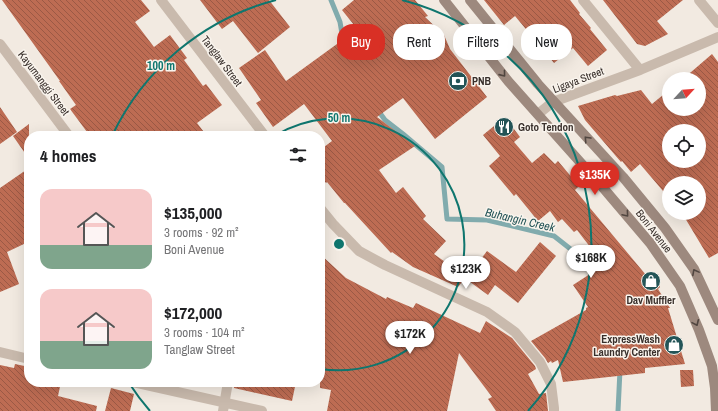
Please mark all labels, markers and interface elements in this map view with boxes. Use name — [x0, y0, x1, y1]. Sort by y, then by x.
chip: Buy — [337, 24, 385, 60]
chip: Rent — [393, 24, 445, 60]
chip: Filters — [453, 24, 513, 60]
chip: New — [521, 24, 572, 60]
street label: Tanglaw Street — [198, 33, 246, 89]
street label: Kayumanggi Street — [15, 48, 73, 118]
text: 100 m — [147, 58, 175, 74]
street label: Ligaya Street — [550, 64, 606, 96]
bank icon: PNB — [447, 70, 469, 92]
one-way arrow — [499, 70, 506, 77]
north arrow — [662, 72, 706, 116]
map controls — [662, 72, 706, 220]
place label: PNB — [472, 74, 492, 88]
text: 50 m — [328, 110, 350, 126]
restaurant icon: Goto Tendon — [493, 116, 515, 138]
place label: Goto Tendon — [518, 120, 573, 134]
button: locate — [662, 124, 706, 168]
one-way arrow — [585, 136, 592, 144]
text: 4 homes — [40, 144, 97, 167]
icon: filters — [287, 144, 309, 166]
pin: $135K — [567, 162, 623, 196]
text: $135K — [579, 166, 611, 183]
button: layers — [662, 176, 706, 220]
text: $135,000 — [164, 201, 222, 224]
water label: Buhangin Creek — [484, 204, 557, 236]
icon: home — [72, 205, 120, 253]
street label: Boni Avenue — [633, 207, 675, 255]
one-way arrow — [621, 210, 628, 217]
text: 3 rooms · 92 m² — [164, 224, 239, 241]
centre of rings — [332, 237, 346, 251]
text: Boni Avenue — [164, 241, 224, 258]
pin: $168K — [563, 245, 619, 279]
text: $168K — [575, 249, 607, 266]
pin: $123K — [438, 256, 494, 290]
text: $123K — [450, 260, 482, 277]
one-way arrow — [693, 269, 700, 276]
shop icon: Dav Muffler — [640, 270, 662, 292]
place label: Dav Muffler — [626, 293, 676, 307]
text: $172,000 — [164, 301, 222, 324]
icon: home — [72, 305, 120, 353]
one-way arrow — [691, 318, 699, 326]
pin: $172K — [382, 321, 438, 355]
text: 3 rooms · 104 m² — [164, 324, 245, 341]
text: $172K — [394, 325, 426, 342]
place label: ExpressWash Laundry Center — [593, 332, 660, 359]
shop icon: ExpressWash Laundry Center — [663, 334, 685, 356]
text: Tanglaw Street — [164, 341, 235, 358]

